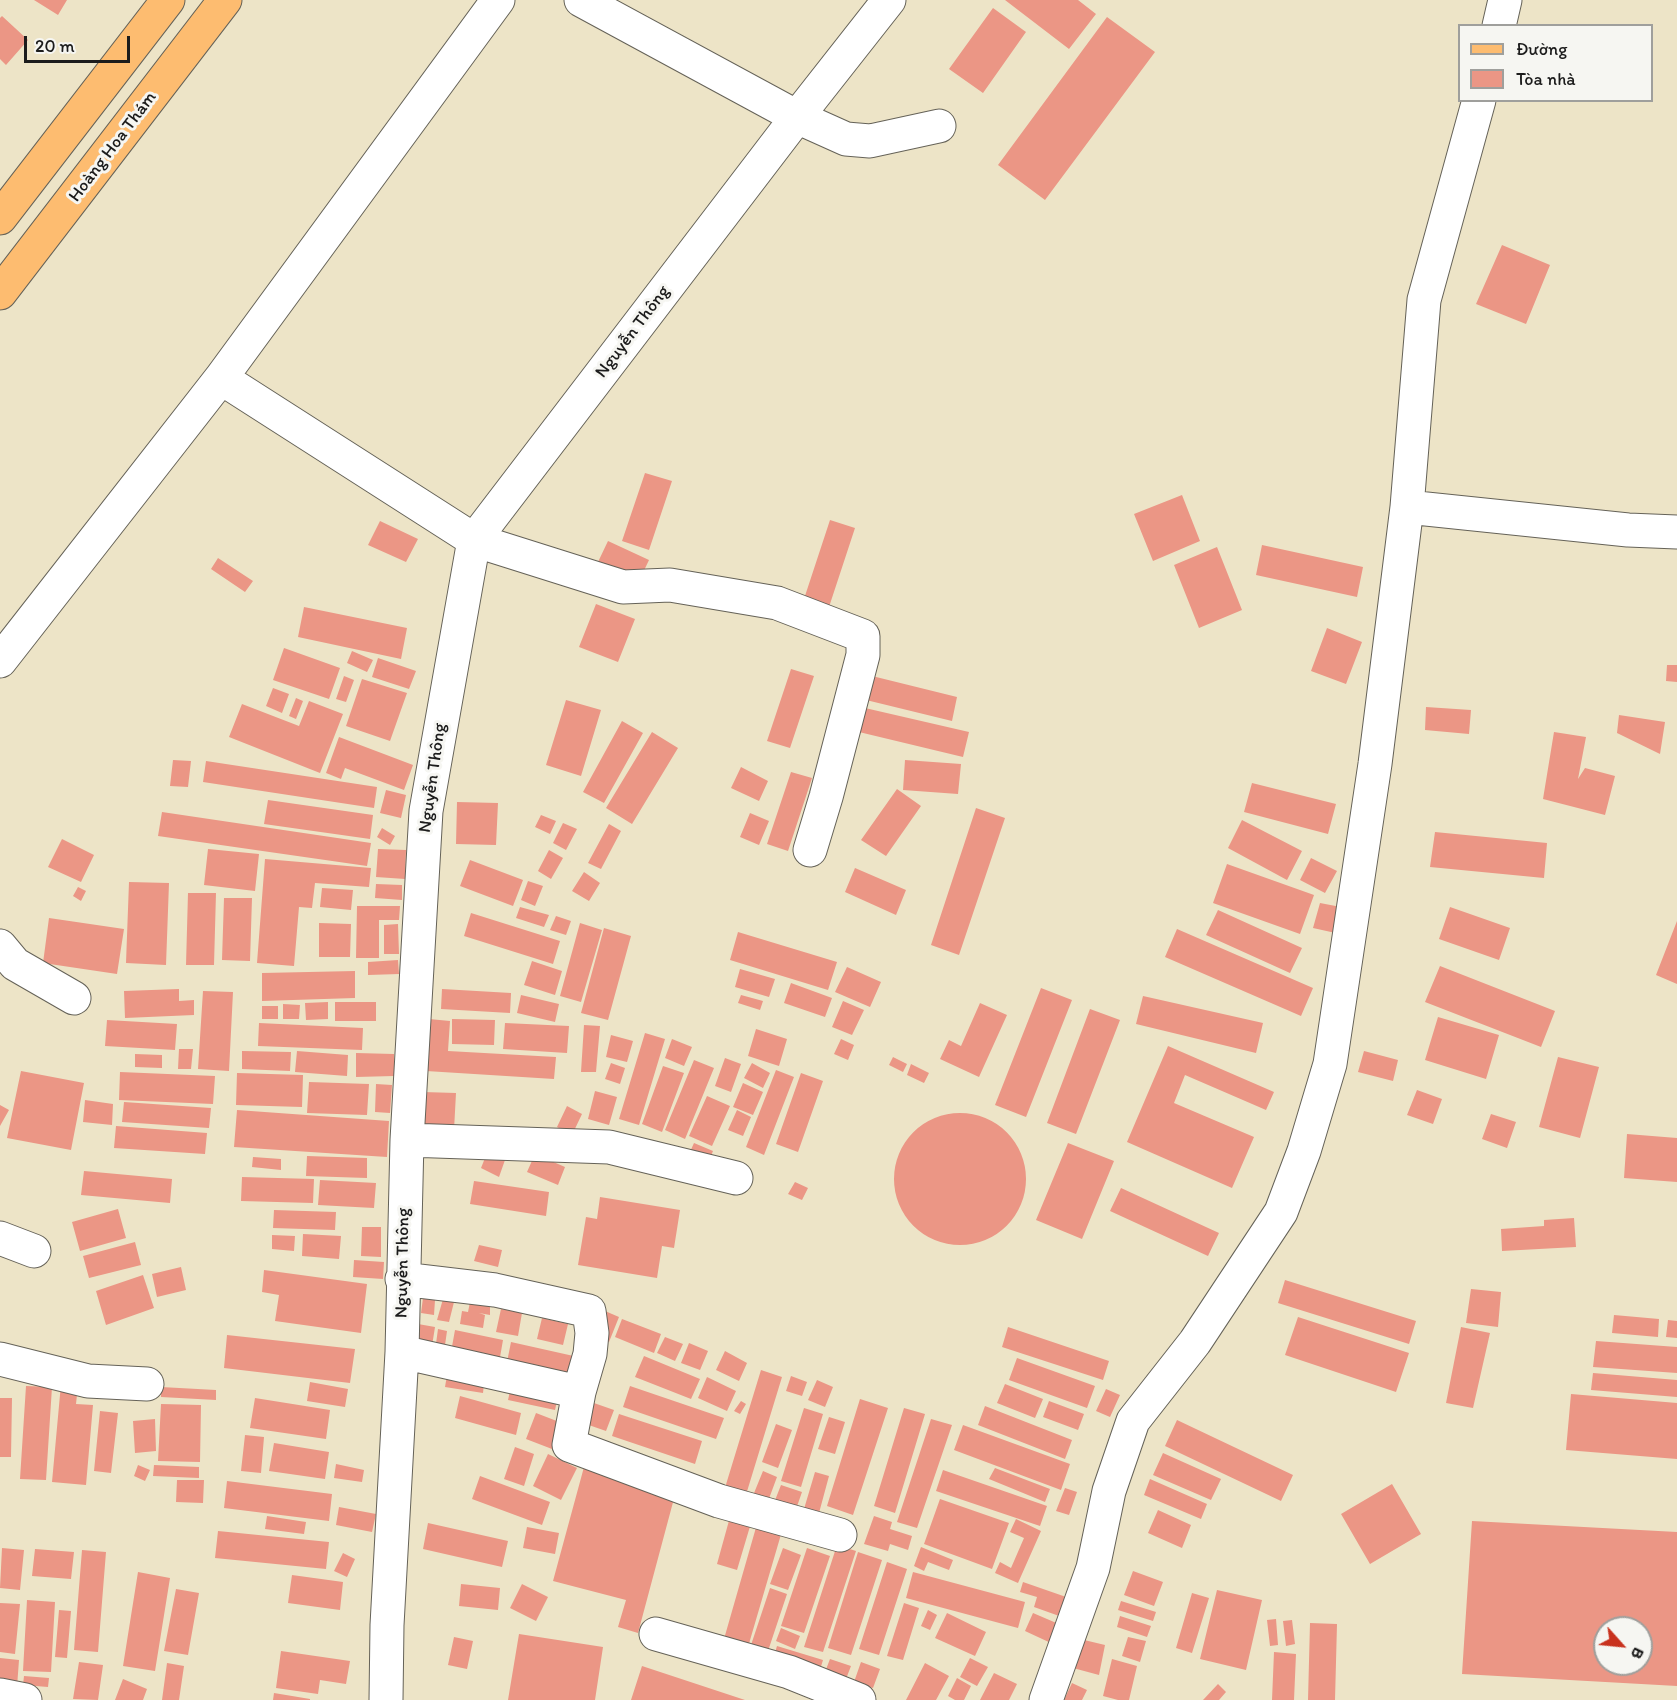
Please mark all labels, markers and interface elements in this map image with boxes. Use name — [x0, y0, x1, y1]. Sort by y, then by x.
scale bar — [27, 24, 134, 62]
legend — [1458, 24, 1653, 102]
text: 20 m — [35, 35, 75, 57]
text: Đường — [1516, 38, 1567, 60]
text: Tòa nhà — [1516, 68, 1576, 90]
street label: Hoàng Hoa Thám — [64, 88, 162, 206]
street label: Nguyễn Thông — [591, 281, 675, 383]
street label: Nguyễn Thông — [415, 722, 451, 834]
street label: Nguyễn Thông — [391, 1208, 415, 1318]
north arrow — [1593, 1616, 1653, 1676]
text: B — [1627, 1645, 1649, 1662]

